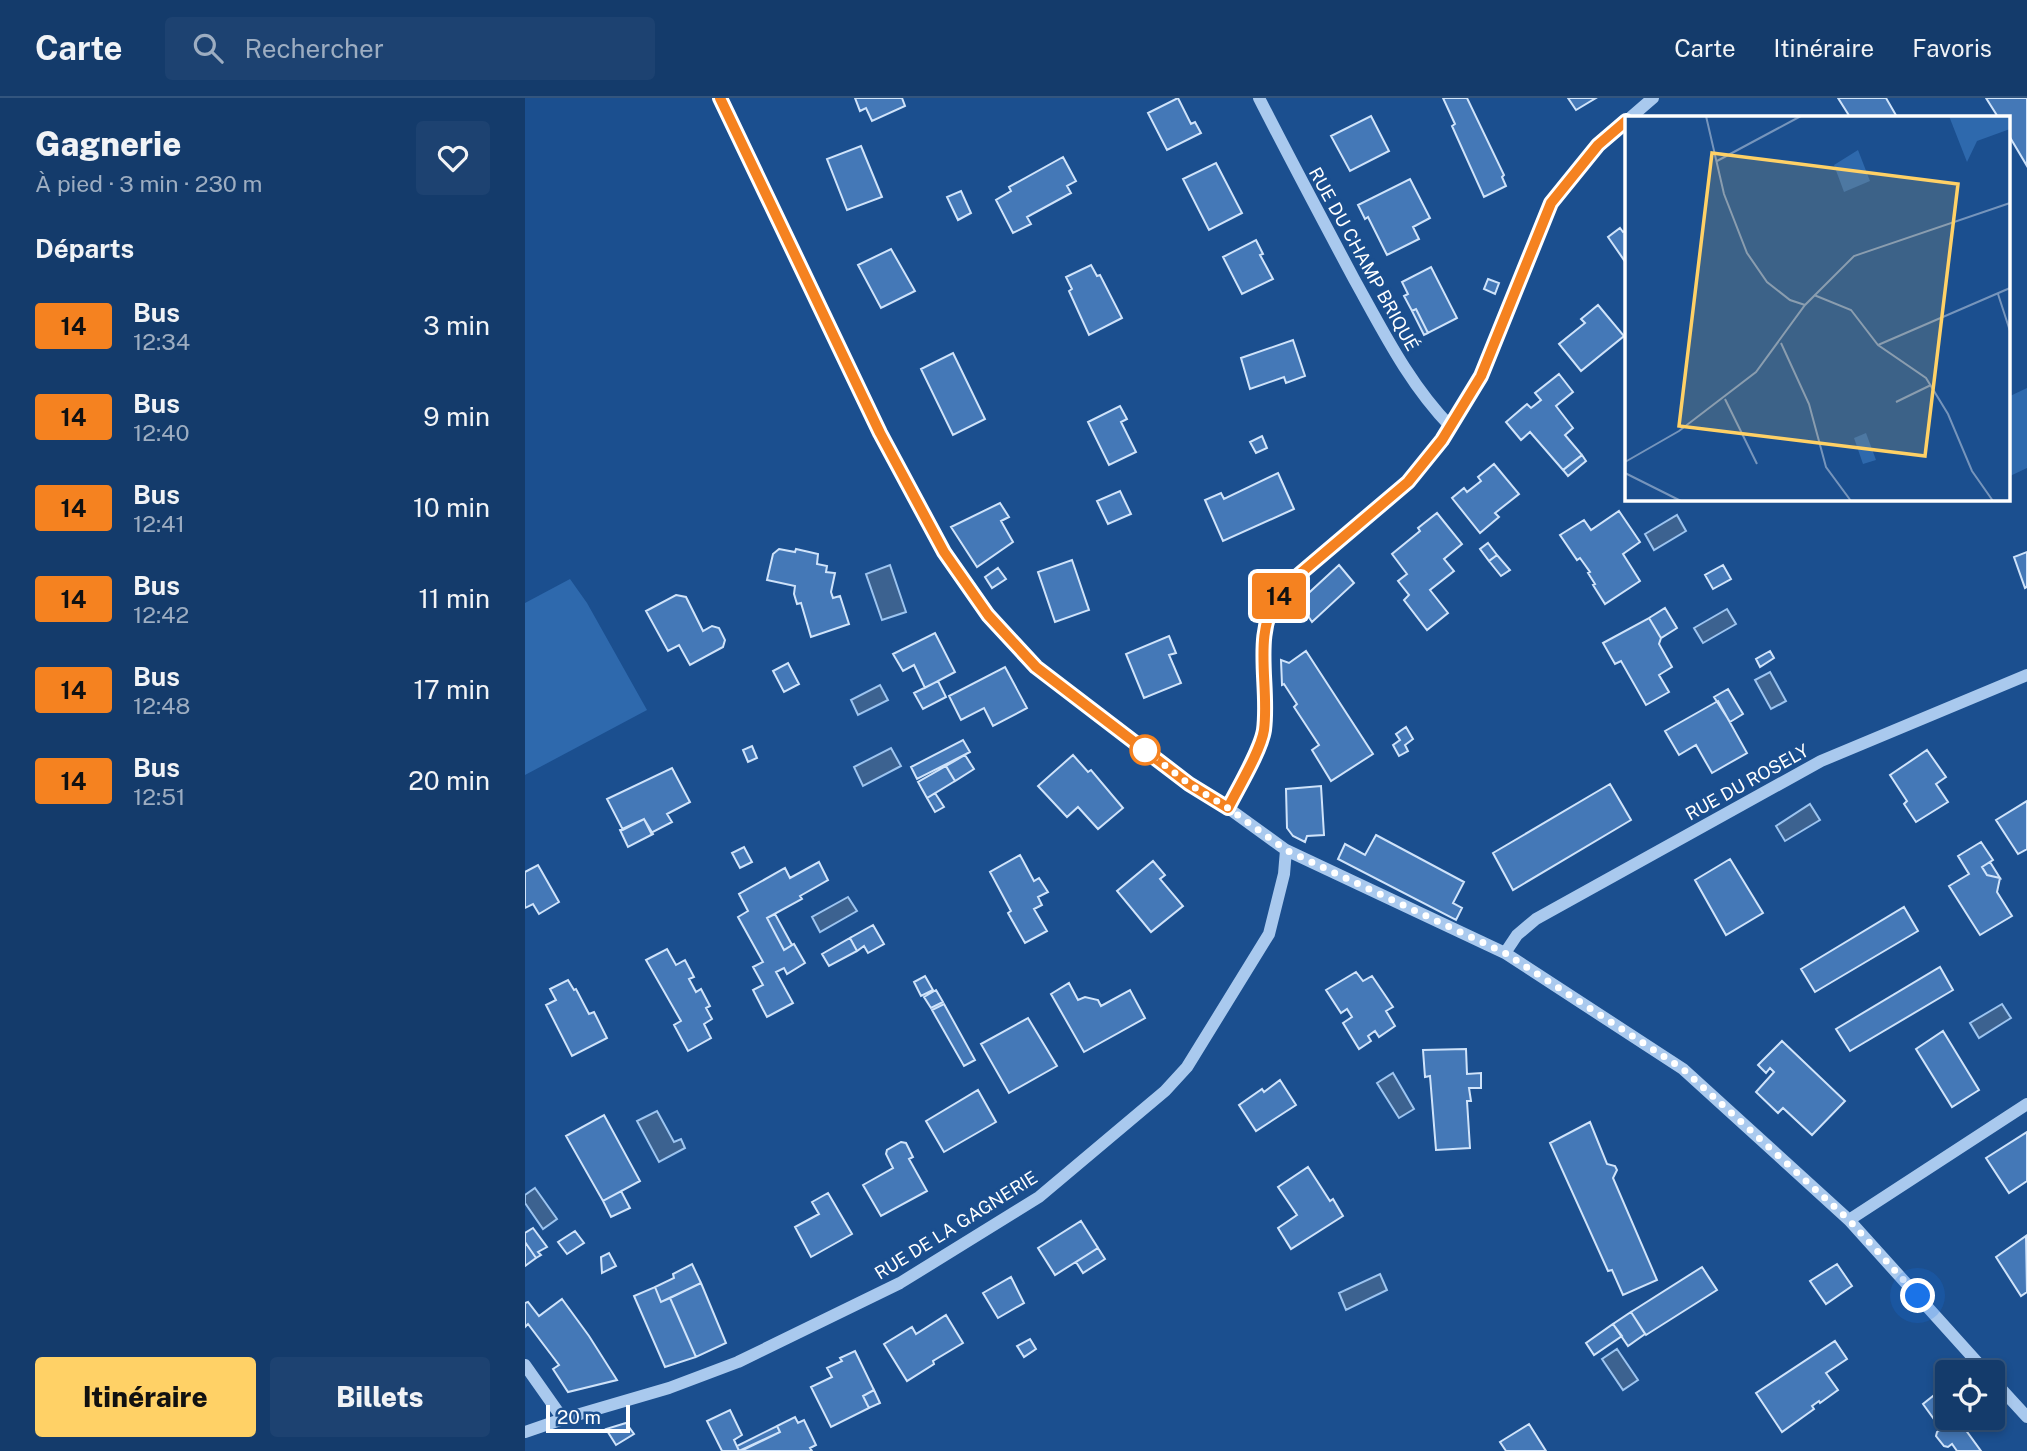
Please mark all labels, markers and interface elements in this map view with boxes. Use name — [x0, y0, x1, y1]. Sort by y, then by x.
search box — [165, 17, 655, 80]
text: Carte — [35, 29, 123, 67]
icon: search — [189, 29, 227, 67]
text: Rechercher — [245, 33, 384, 64]
text: Carte — [1674, 34, 1736, 62]
text: Itinéraire — [1774, 34, 1874, 62]
text: Favoris — [1912, 34, 1992, 62]
inset map — [1625, 116, 2009, 500]
button: heart — [416, 121, 490, 195]
text: Gagnerie — [35, 125, 181, 163]
street label: RUE DU CHAMP BRIQUÉ — [1305, 163, 1424, 354]
text: À pied · 3 min · 230 m — [35, 170, 262, 197]
text: Départs — [35, 233, 134, 264]
text: Bus — [133, 297, 180, 328]
text: 3 min — [423, 310, 490, 341]
text: 14 — [60, 312, 87, 340]
text: 12:34 — [133, 328, 190, 355]
text: Bus — [133, 388, 180, 419]
text: 9 min — [423, 401, 490, 432]
text: 14 — [60, 403, 87, 431]
text: 12:40 — [133, 419, 190, 446]
text: Bus — [133, 479, 180, 510]
text: 10 min — [413, 492, 490, 523]
text: 14 — [60, 494, 87, 522]
text: 12:41 — [133, 510, 185, 537]
text: Bus — [133, 570, 180, 601]
line badge: 14 — [1247, 573, 1311, 619]
text: 14 — [1266, 582, 1292, 610]
text: 11 min — [418, 583, 490, 614]
text: 14 — [60, 585, 87, 613]
text: 12:42 — [133, 601, 189, 628]
text: Bus — [133, 661, 180, 692]
text: 17 min — [413, 674, 490, 705]
text: 14 — [60, 676, 87, 704]
text: 12:48 — [133, 692, 190, 719]
unlabelled marker — [1130, 735, 1160, 765]
street label: RUE DU ROSELY — [1682, 739, 1812, 825]
text: Bus — [133, 752, 180, 783]
text: 20 min — [408, 765, 490, 796]
text: 14 — [60, 767, 87, 795]
text: 12:51 — [133, 783, 185, 810]
street label: RUE DE LA GAGNERIE — [871, 1166, 1041, 1284]
your location — [1900, 1278, 1935, 1313]
button: Itinéraire — [35, 1357, 256, 1437]
button: Billets — [270, 1357, 490, 1437]
map controls — [1935, 1360, 2005, 1430]
button: locate — [1935, 1360, 2005, 1430]
scale bar — [546, 1402, 630, 1434]
text: 20 m — [557, 1406, 601, 1428]

